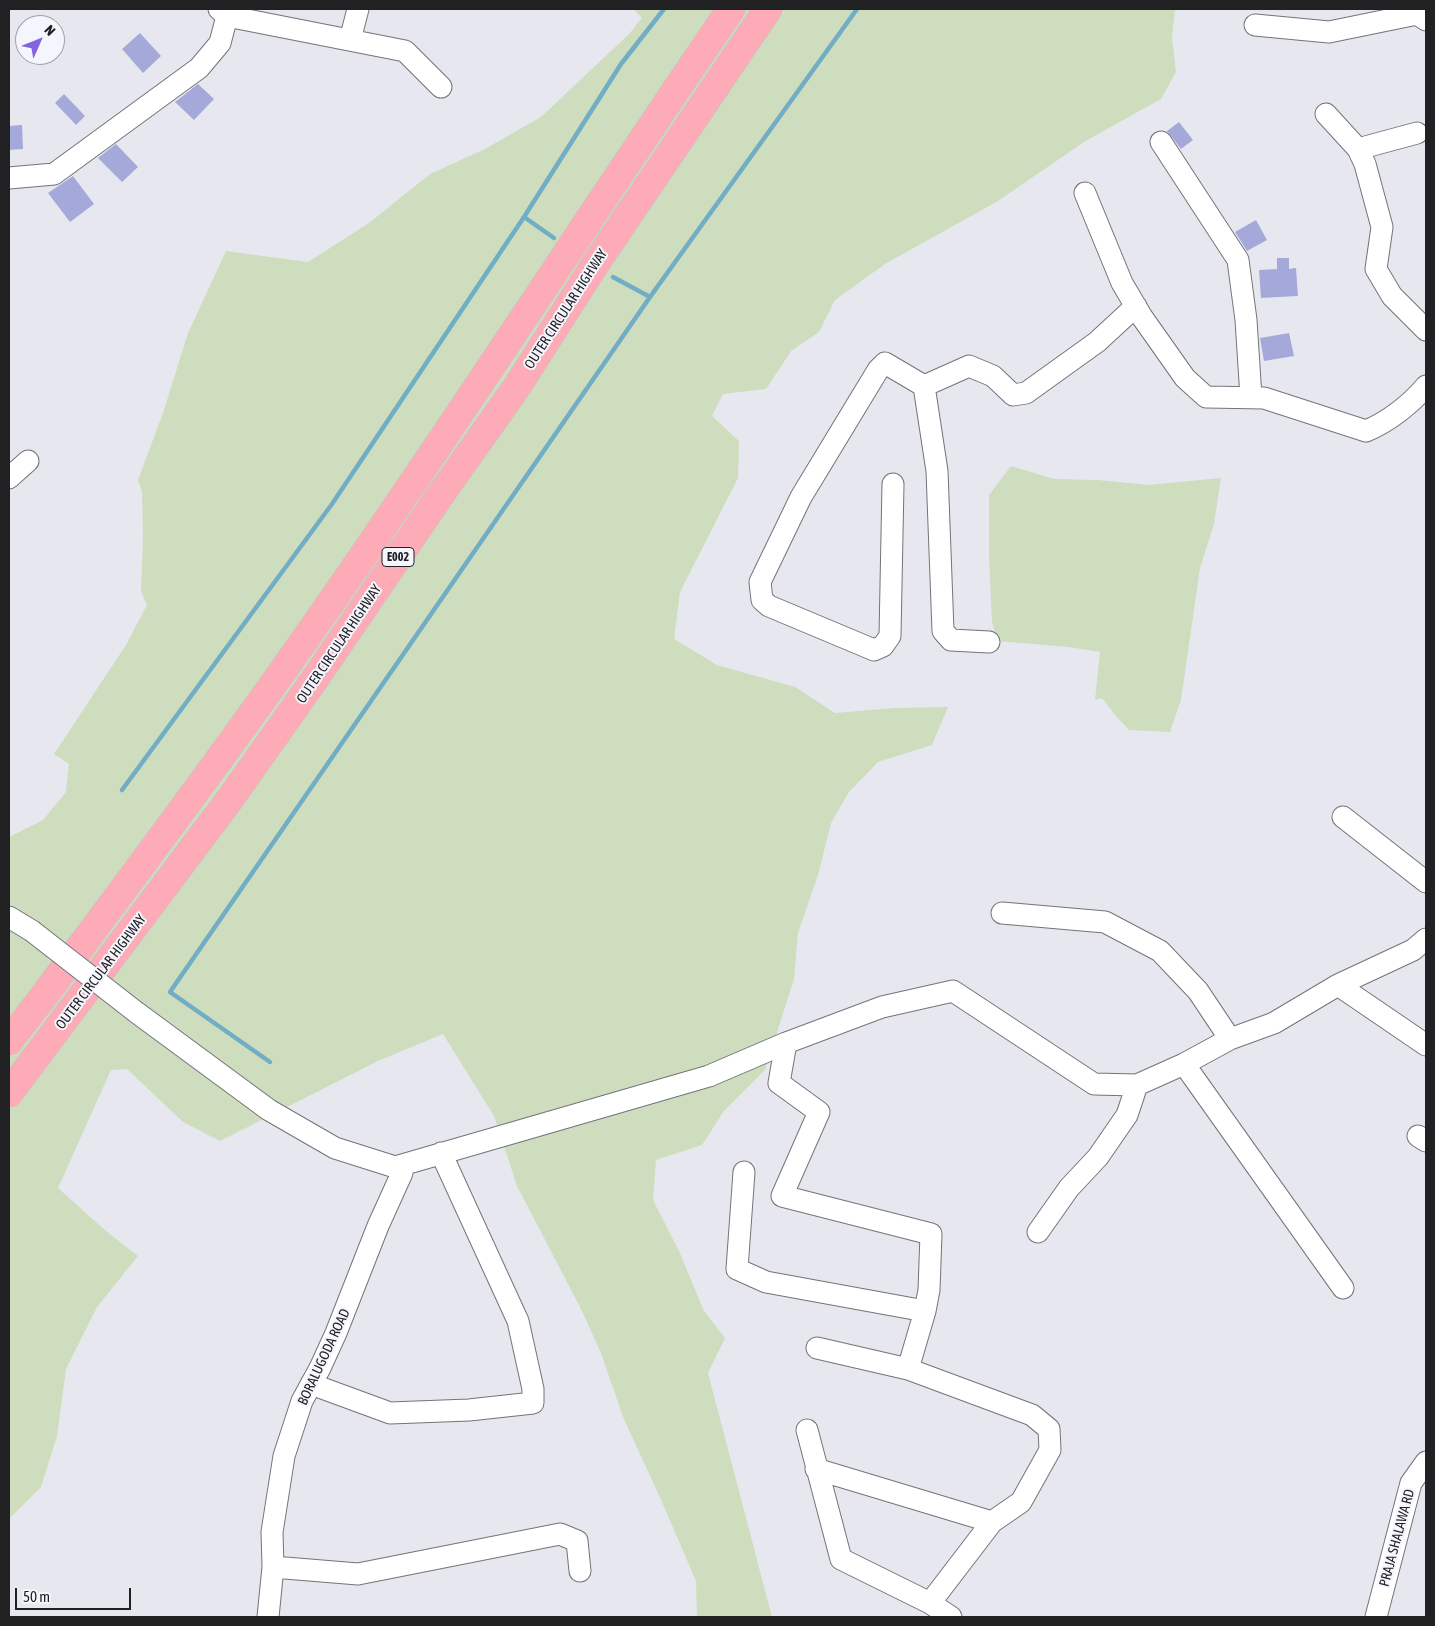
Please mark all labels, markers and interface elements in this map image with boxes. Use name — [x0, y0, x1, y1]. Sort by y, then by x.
north arrow — [15, 15, 65, 65]
text: N — [41, 22, 59, 39]
street label: OUTER CIRCULAR HIGHWAY — [521, 246, 611, 372]
road number: E002 — [382, 548, 414, 566]
street label: OUTER CIRCULAR HIGHWAY — [293, 581, 385, 707]
street label: OUTER CIRCULAR HIGHWAY — [52, 911, 150, 1033]
street label: BORALUGODA ROAD — [294, 1306, 354, 1408]
street label: PRAJA SHALAWA RD — [1376, 1487, 1418, 1589]
scale bar — [18, 1578, 134, 1610]
text: 50 m — [23, 1588, 50, 1605]

